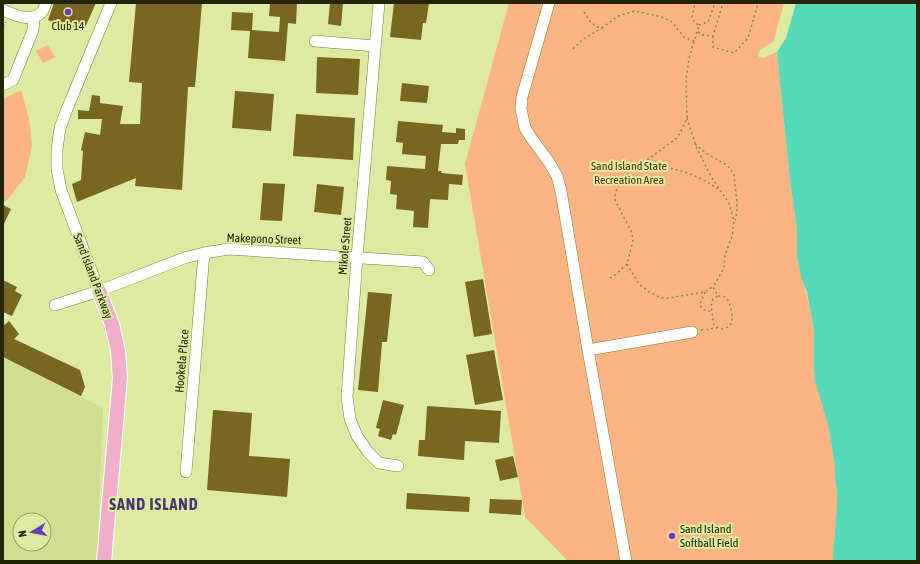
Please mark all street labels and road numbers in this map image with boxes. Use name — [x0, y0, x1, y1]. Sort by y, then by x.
street label: Mikole Street — [336, 216, 355, 275]
street label: Sand Island Parkway — [70, 231, 116, 321]
street label: Makepono Street — [226, 231, 302, 247]
street label: Hookela Place — [172, 329, 192, 393]

